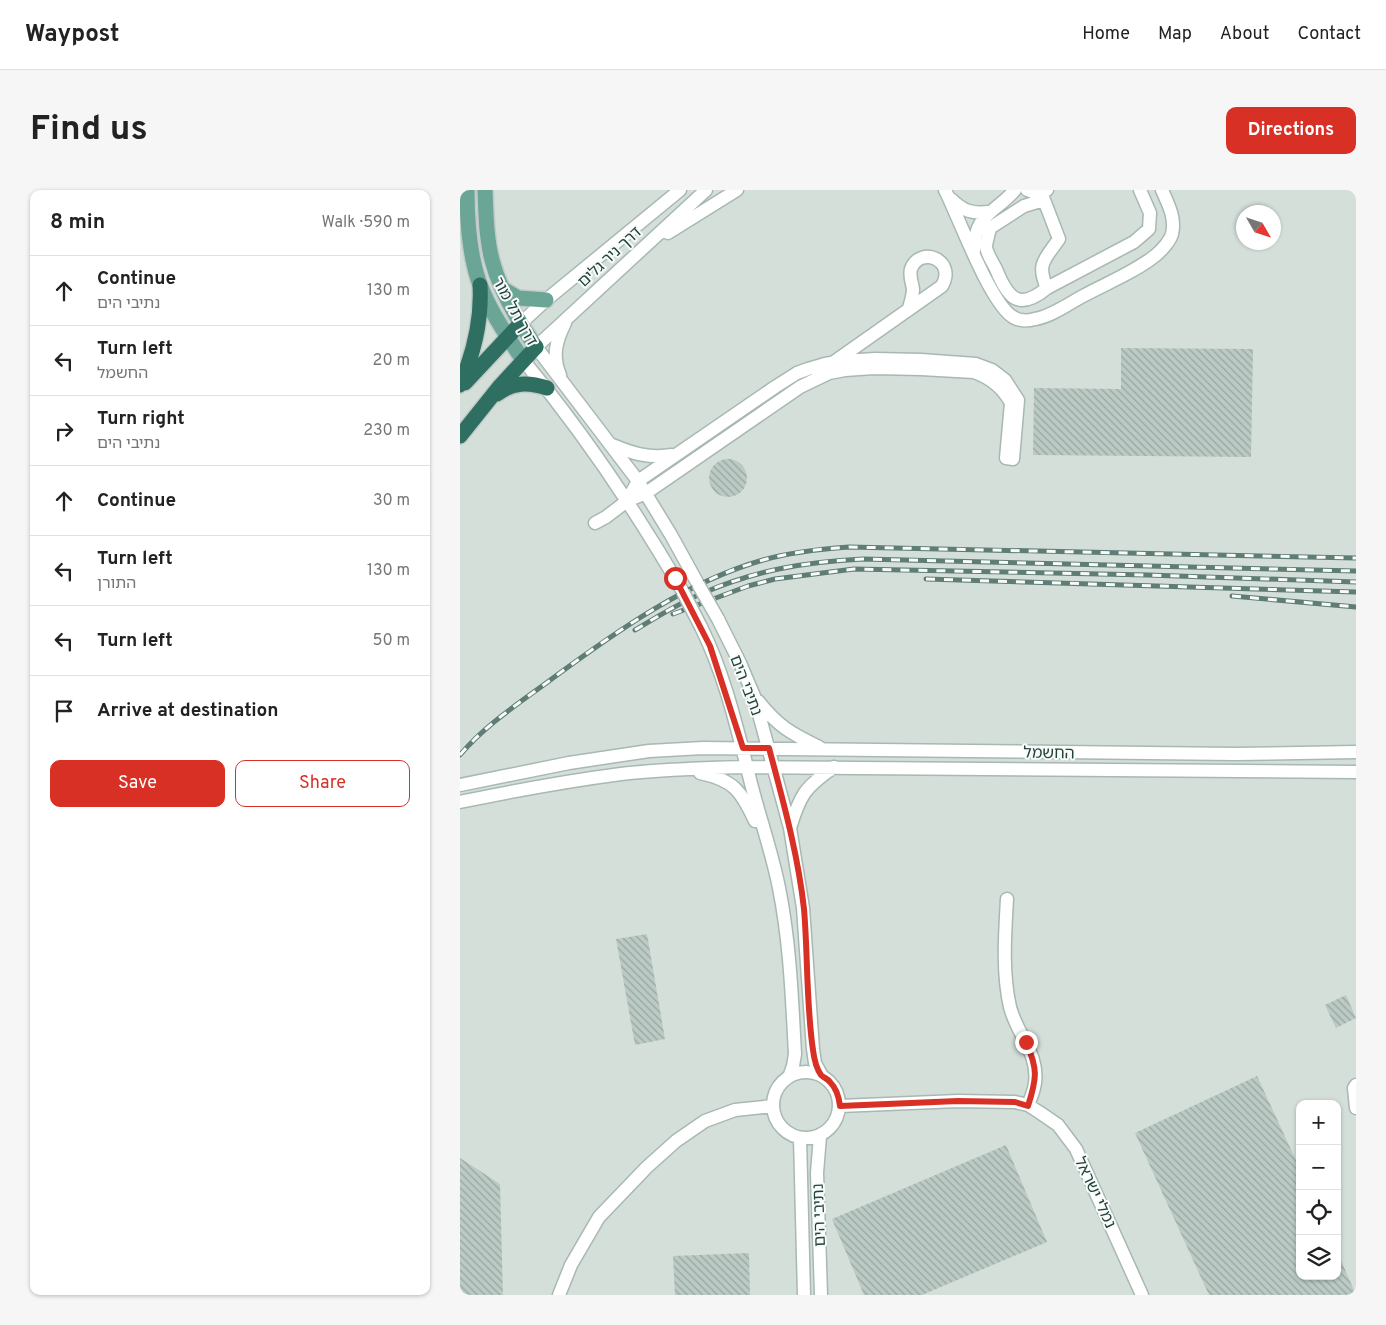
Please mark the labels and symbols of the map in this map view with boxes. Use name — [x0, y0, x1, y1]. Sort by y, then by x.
north arrow — [1236, 205, 1281, 250]
street label: דרך ניר גלים — [574, 223, 647, 292]
street label: דרך תל מור — [487, 274, 541, 350]
route start — [664, 567, 687, 590]
street label: נתיבי הים — [724, 653, 766, 719]
street label: החשמל — [1023, 744, 1075, 764]
route end — [1015, 1031, 1038, 1054]
street label: נמלי ישראל — [1069, 1154, 1119, 1232]
street label: נתיבי הים — [809, 1183, 831, 1247]

